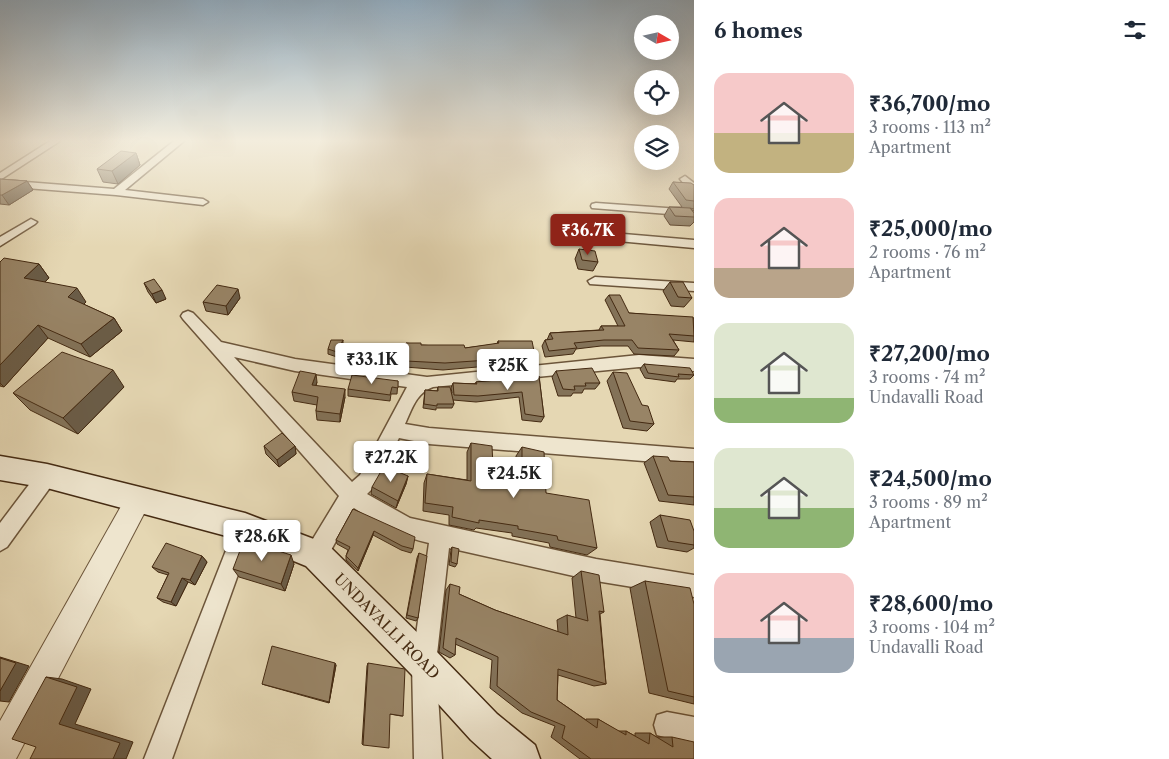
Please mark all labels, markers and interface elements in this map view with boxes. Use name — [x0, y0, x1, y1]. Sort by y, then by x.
north arrow — [634, 15, 679, 60]
map controls — [634, 15, 679, 170]
icon: filters — [1121, 16, 1149, 44]
text: 6 homes — [714, 18, 803, 43]
button: locate — [634, 70, 679, 115]
text: ₹36,700/mo — [869, 91, 990, 116]
icon: home — [754, 93, 814, 153]
text: 3 rooms · 113 m² — [869, 117, 991, 137]
button: layers — [634, 125, 679, 170]
text: Apartment — [869, 137, 951, 157]
pin: ₹36.7K — [547, 214, 629, 256]
text: ₹25,000/mo — [869, 216, 992, 241]
icon: home — [754, 218, 814, 278]
text: ₹36.7K — [561, 220, 615, 240]
text: 2 rooms · 76 m² — [869, 242, 986, 262]
text: Apartment — [869, 262, 951, 282]
text: ₹27,200/mo — [869, 341, 990, 366]
pin: ₹33.1K — [331, 342, 413, 385]
icon: home — [754, 343, 814, 403]
pin: ₹25K — [478, 348, 538, 391]
text: ₹33.1K — [346, 349, 398, 369]
text: ₹25K — [488, 355, 528, 375]
text: 3 rooms · 74 m² — [869, 367, 985, 387]
text: Undavalli Road — [869, 387, 984, 407]
pin: ₹27.2K — [350, 440, 432, 483]
text: ₹27.2K — [365, 447, 417, 467]
pin: ₹24.5K — [473, 456, 555, 499]
text: ₹24.5K — [487, 463, 541, 483]
text: ₹24,500/mo — [869, 466, 992, 491]
icon: home — [754, 468, 814, 528]
text: 3 rooms · 89 m² — [869, 492, 988, 512]
text: Apartment — [869, 512, 951, 532]
pin: ₹28.6K — [221, 520, 303, 562]
text: ₹28.6K — [234, 526, 290, 546]
street label: UNDAVALLI ROAD — [330, 569, 444, 683]
text: ₹28,600/mo — [869, 591, 993, 616]
icon: home — [754, 593, 814, 653]
text: 3 rooms · 104 m² — [869, 617, 995, 637]
text: Undavalli Road — [869, 637, 984, 657]

